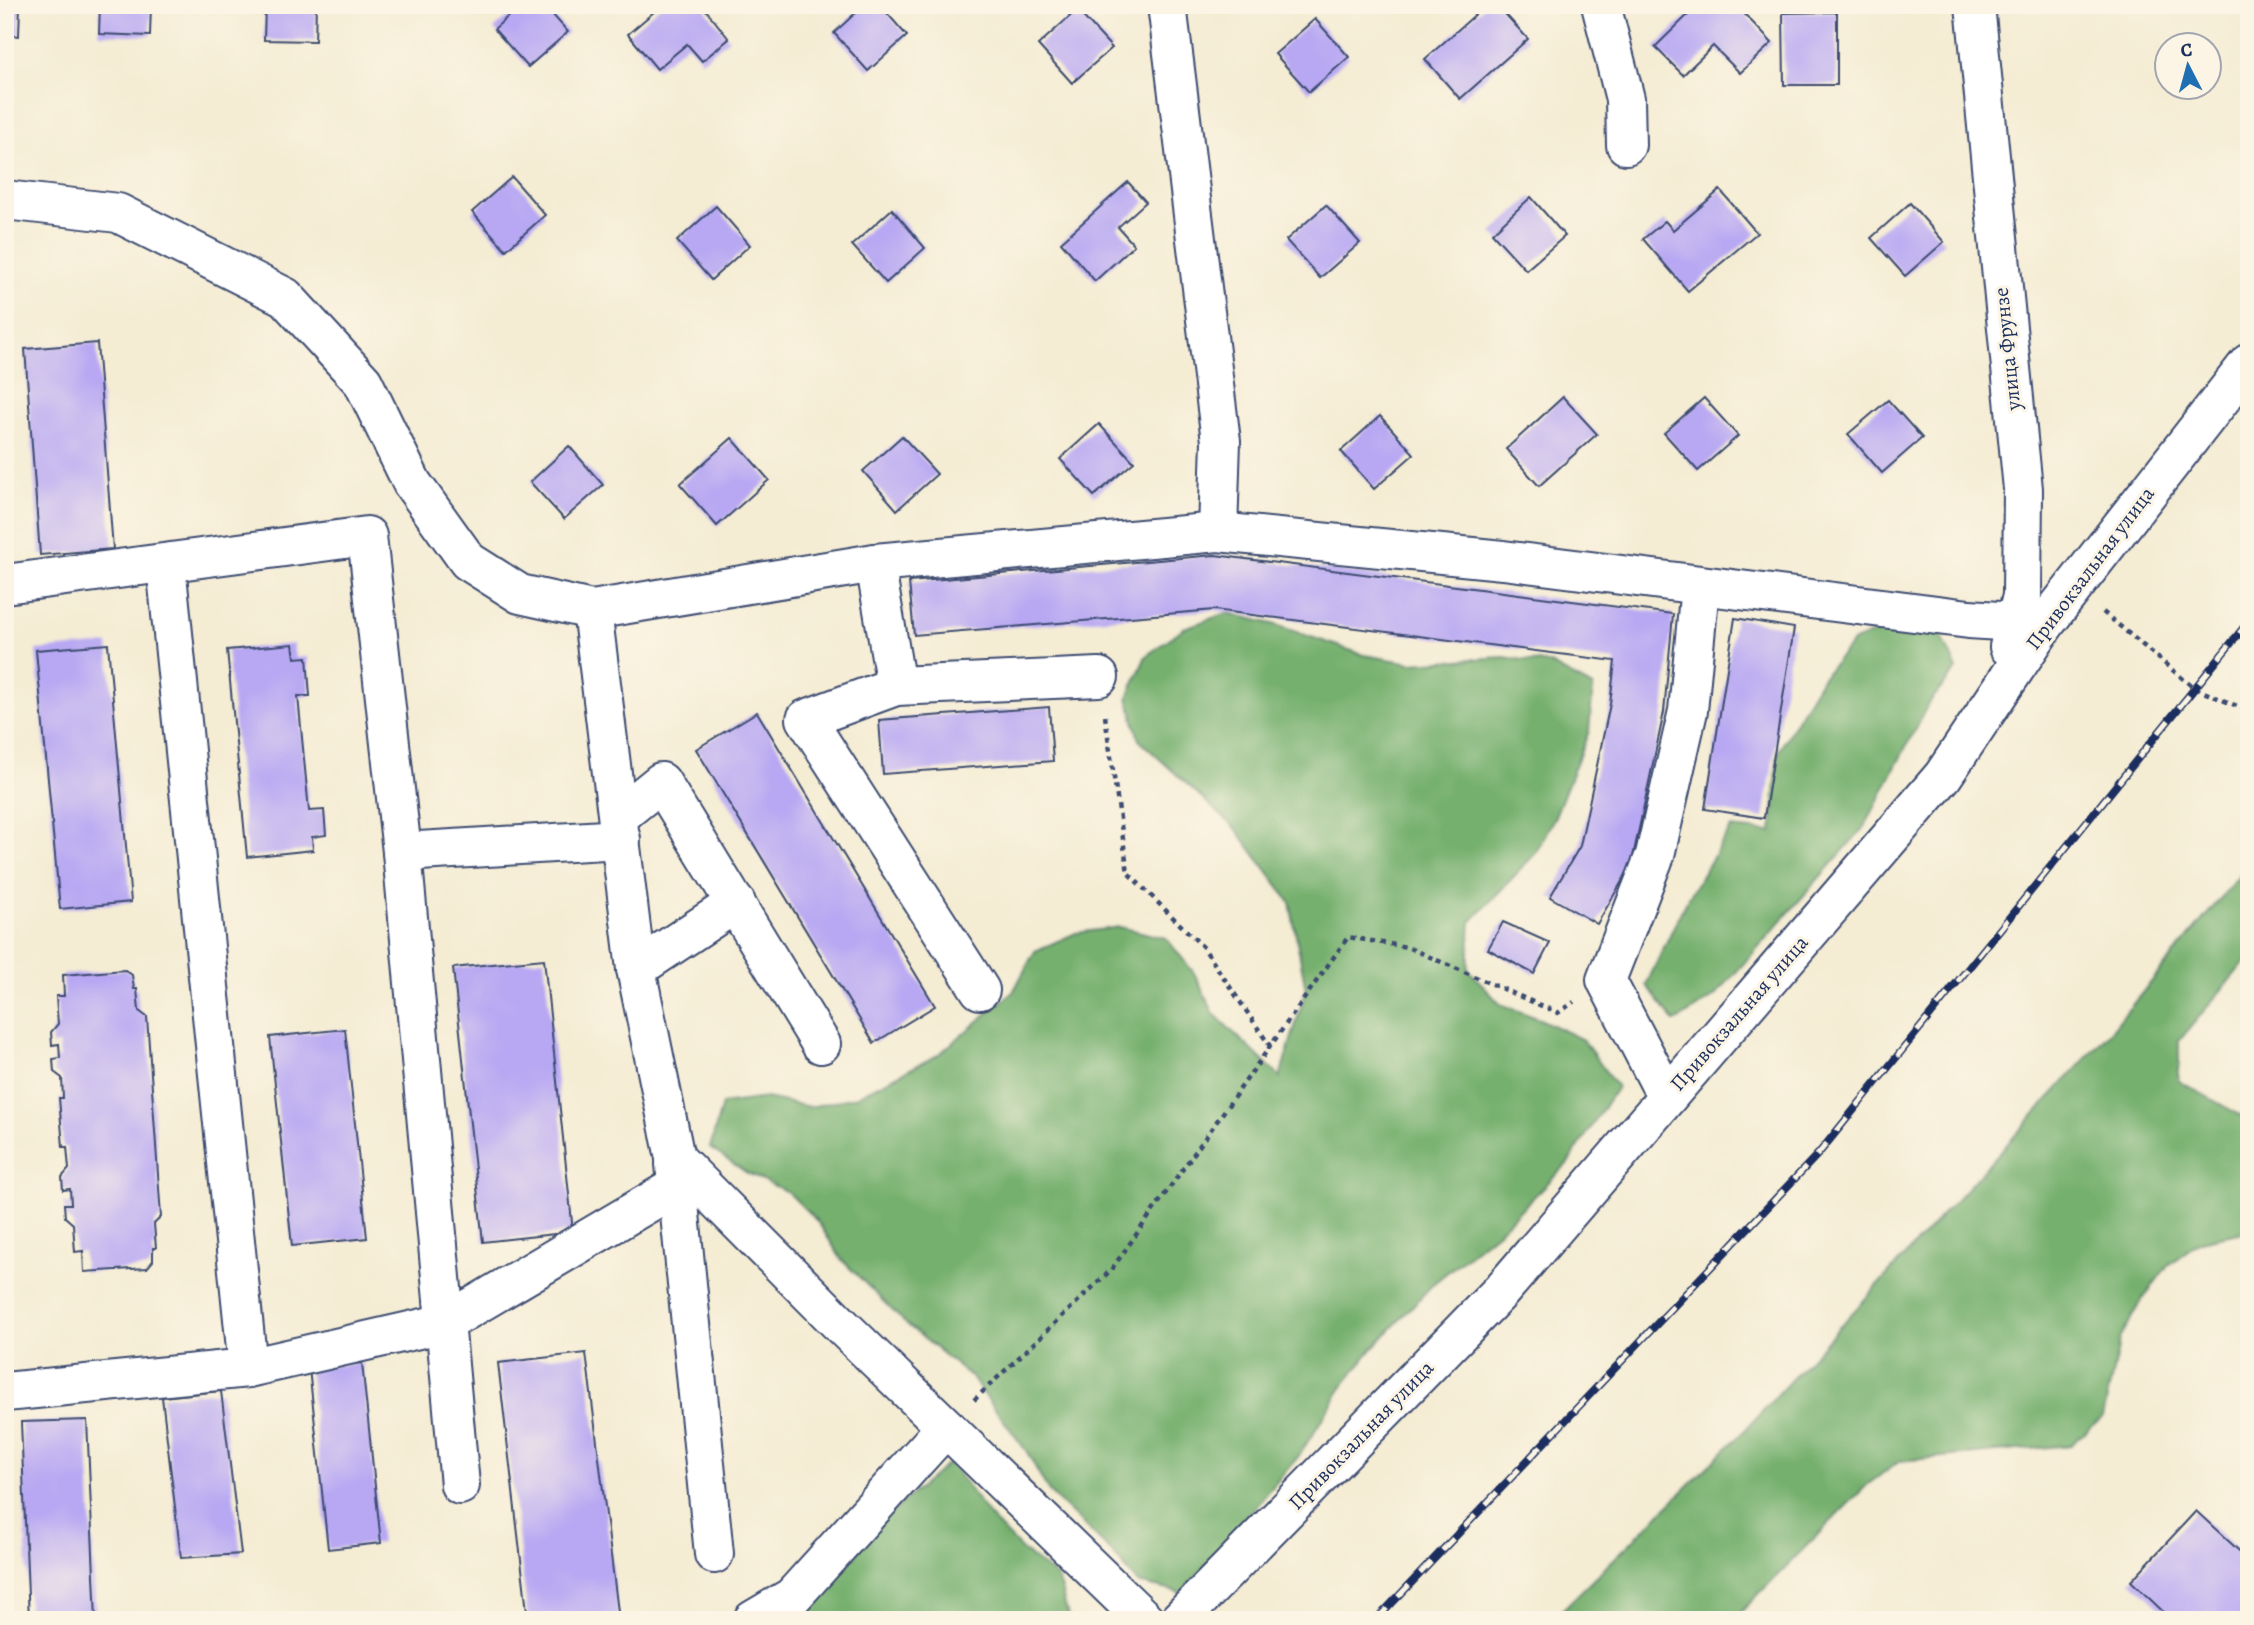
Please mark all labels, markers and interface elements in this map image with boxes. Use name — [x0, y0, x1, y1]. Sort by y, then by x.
north arrow — [2152, 32, 2222, 102]
text: С — [2179, 37, 2194, 64]
street label: улица Фрунзе — [1987, 286, 2027, 413]
street label: Привокзальная улица — [2019, 480, 2161, 655]
street label: Привокзальная улица — [1664, 929, 1815, 1097]
street label: Привокзальная улица — [1282, 1354, 1440, 1516]

